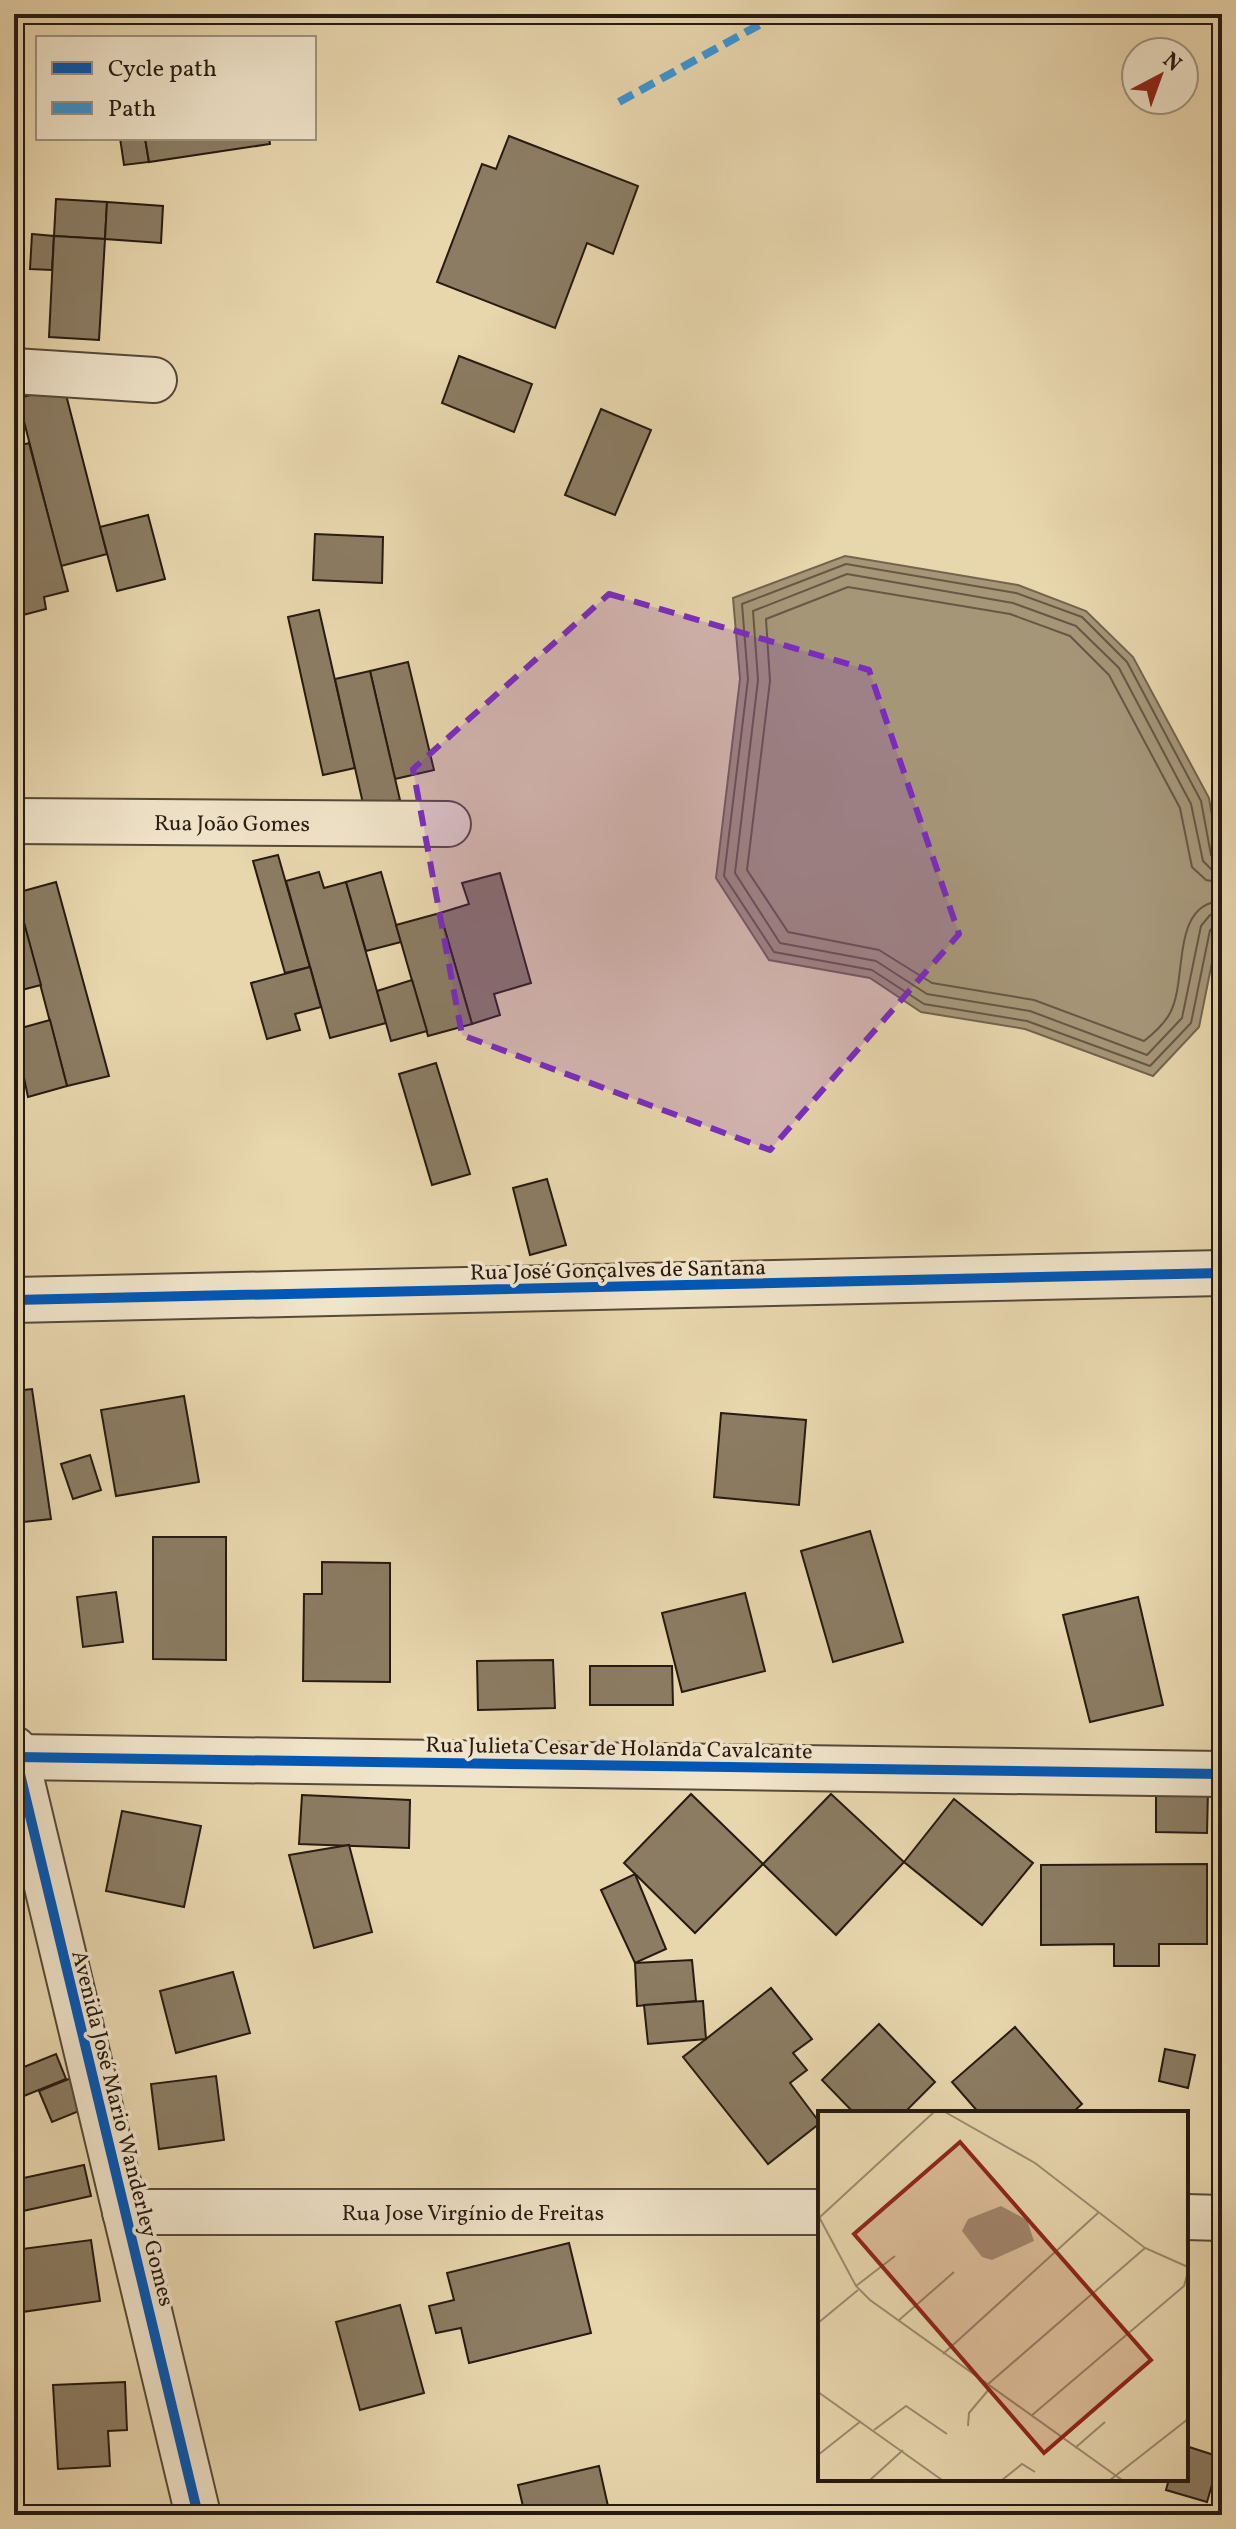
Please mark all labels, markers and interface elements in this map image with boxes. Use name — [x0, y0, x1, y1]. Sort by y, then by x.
legend — [36, 36, 316, 140]
north arrow — [1120, 36, 1200, 116]
text: N — [1155, 46, 1188, 80]
text: Cycle path — [108, 53, 217, 87]
text: Path — [108, 93, 156, 127]
street label: Rua João Gomes — [154, 809, 310, 841]
street label: Rua José Gonçalves de Santana — [470, 1253, 766, 1290]
street label: Rua Julieta Cesar de Holanda Cavalcante — [425, 1731, 813, 1768]
street label: Avenida José Mario Wanderley Gomes — [62, 1947, 181, 2310]
inset map — [818, 2111, 1188, 2481]
street label: Rua Jose Virgínio de Freitas — [342, 2199, 604, 2230]

